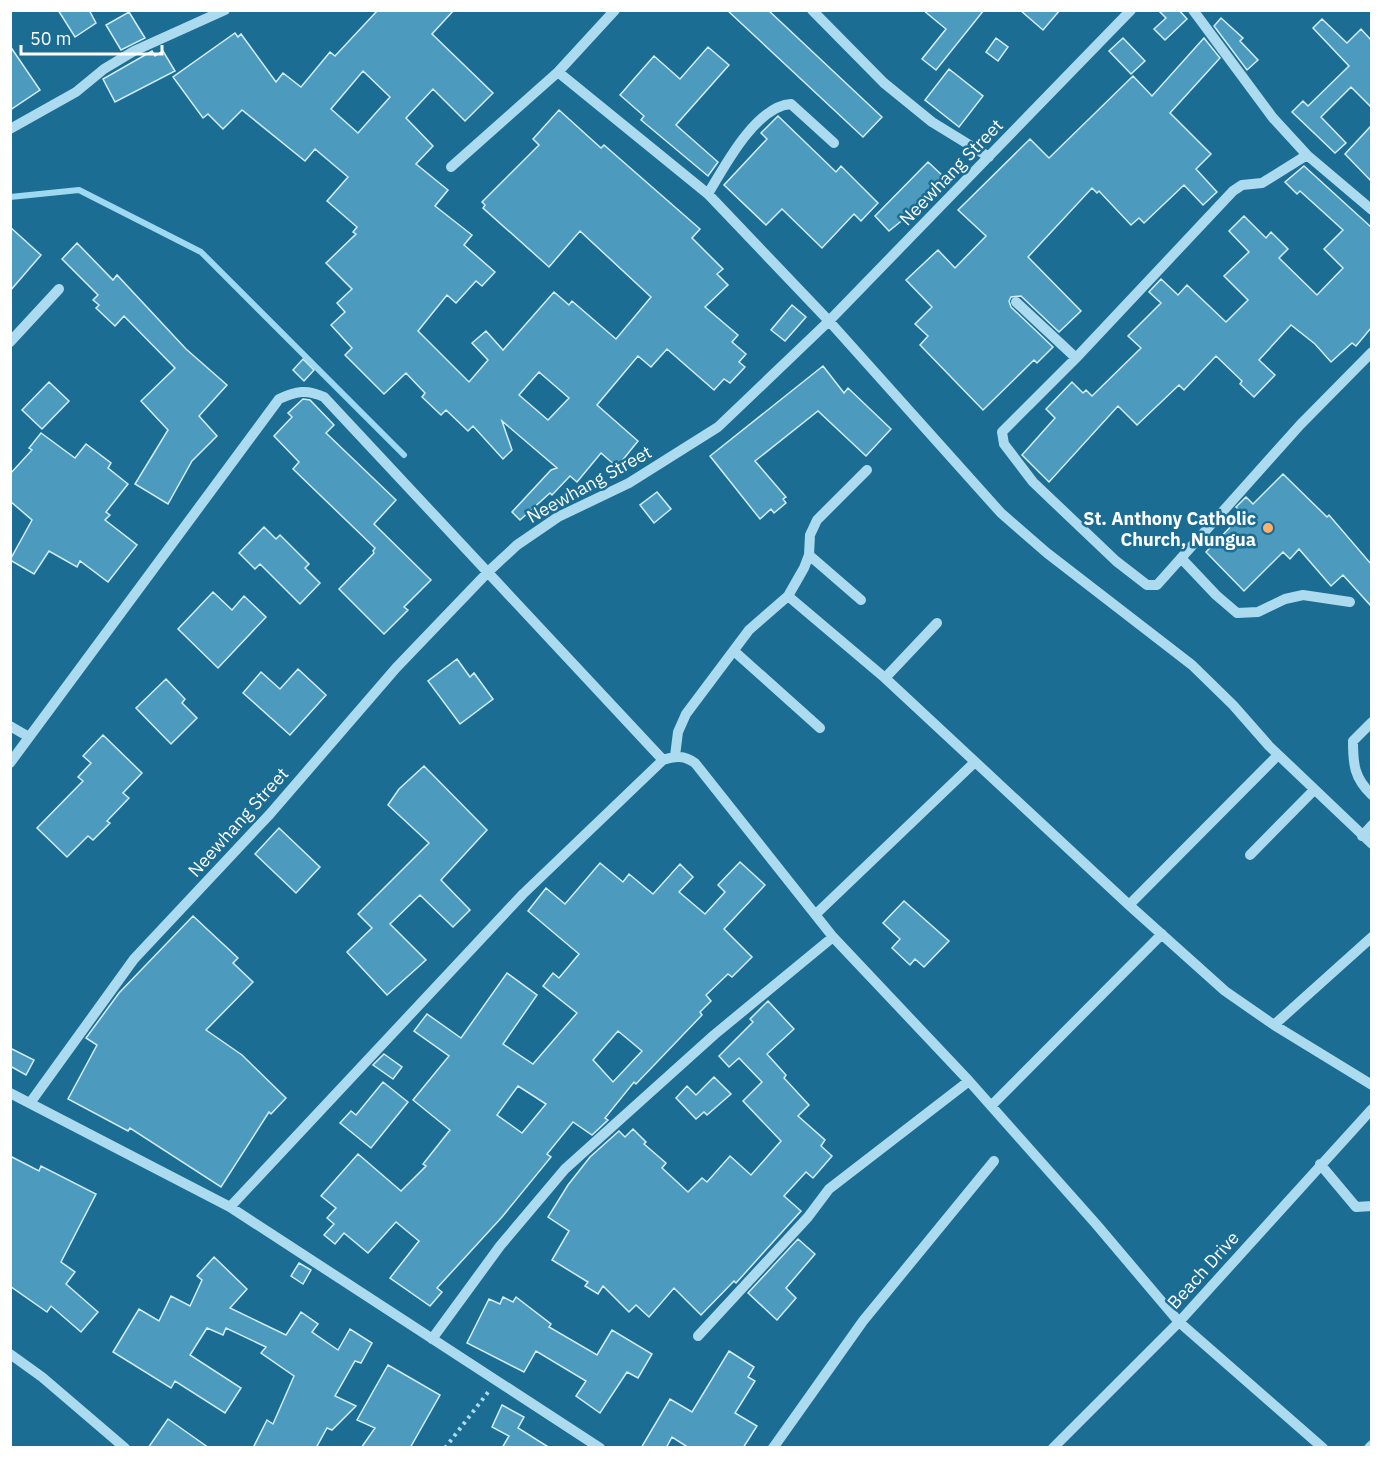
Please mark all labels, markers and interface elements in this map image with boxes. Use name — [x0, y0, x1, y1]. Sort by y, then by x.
scale bar — [21, 18, 162, 56]
text: 50 m — [30, 27, 72, 50]
street label: Neewhang Street — [894, 114, 1008, 230]
street label: Neewhang Street — [522, 440, 656, 528]
place label: St. Anthony Catholic Church, Nungua — [1083, 507, 1256, 551]
marker: St. Anthony Catholic Church, Nungua — [1261, 521, 1275, 535]
street label: Neewhang Street — [183, 762, 293, 882]
street label: Beach Drive — [1162, 1226, 1244, 1314]

